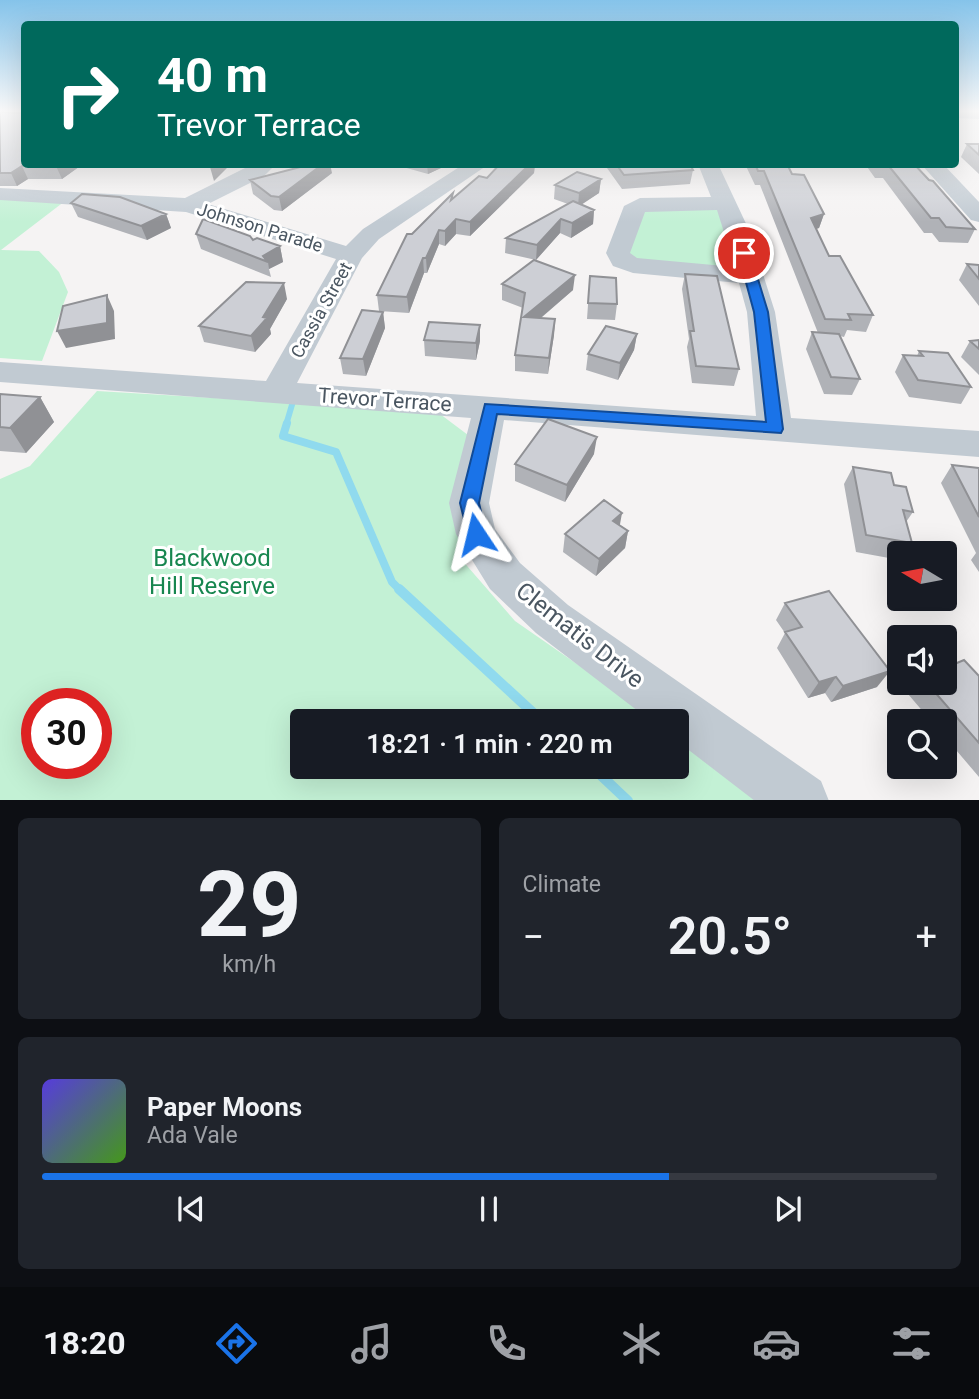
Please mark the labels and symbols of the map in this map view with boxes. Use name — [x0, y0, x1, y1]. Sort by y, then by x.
street label: Johnson Parade — [195, 198, 325, 256]
pin — [714, 223, 774, 283]
street label: Cassia Street — [286, 258, 356, 362]
street label: Trevor Terrace — [318, 383, 452, 417]
position arrow — [439, 497, 513, 571]
north arrow — [887, 541, 957, 611]
park label: Blackwood Hill Reserve — [149, 544, 275, 600]
street label: Clematis Drive — [511, 576, 649, 694]
speed limit sign: 30 — [21, 688, 112, 779]

